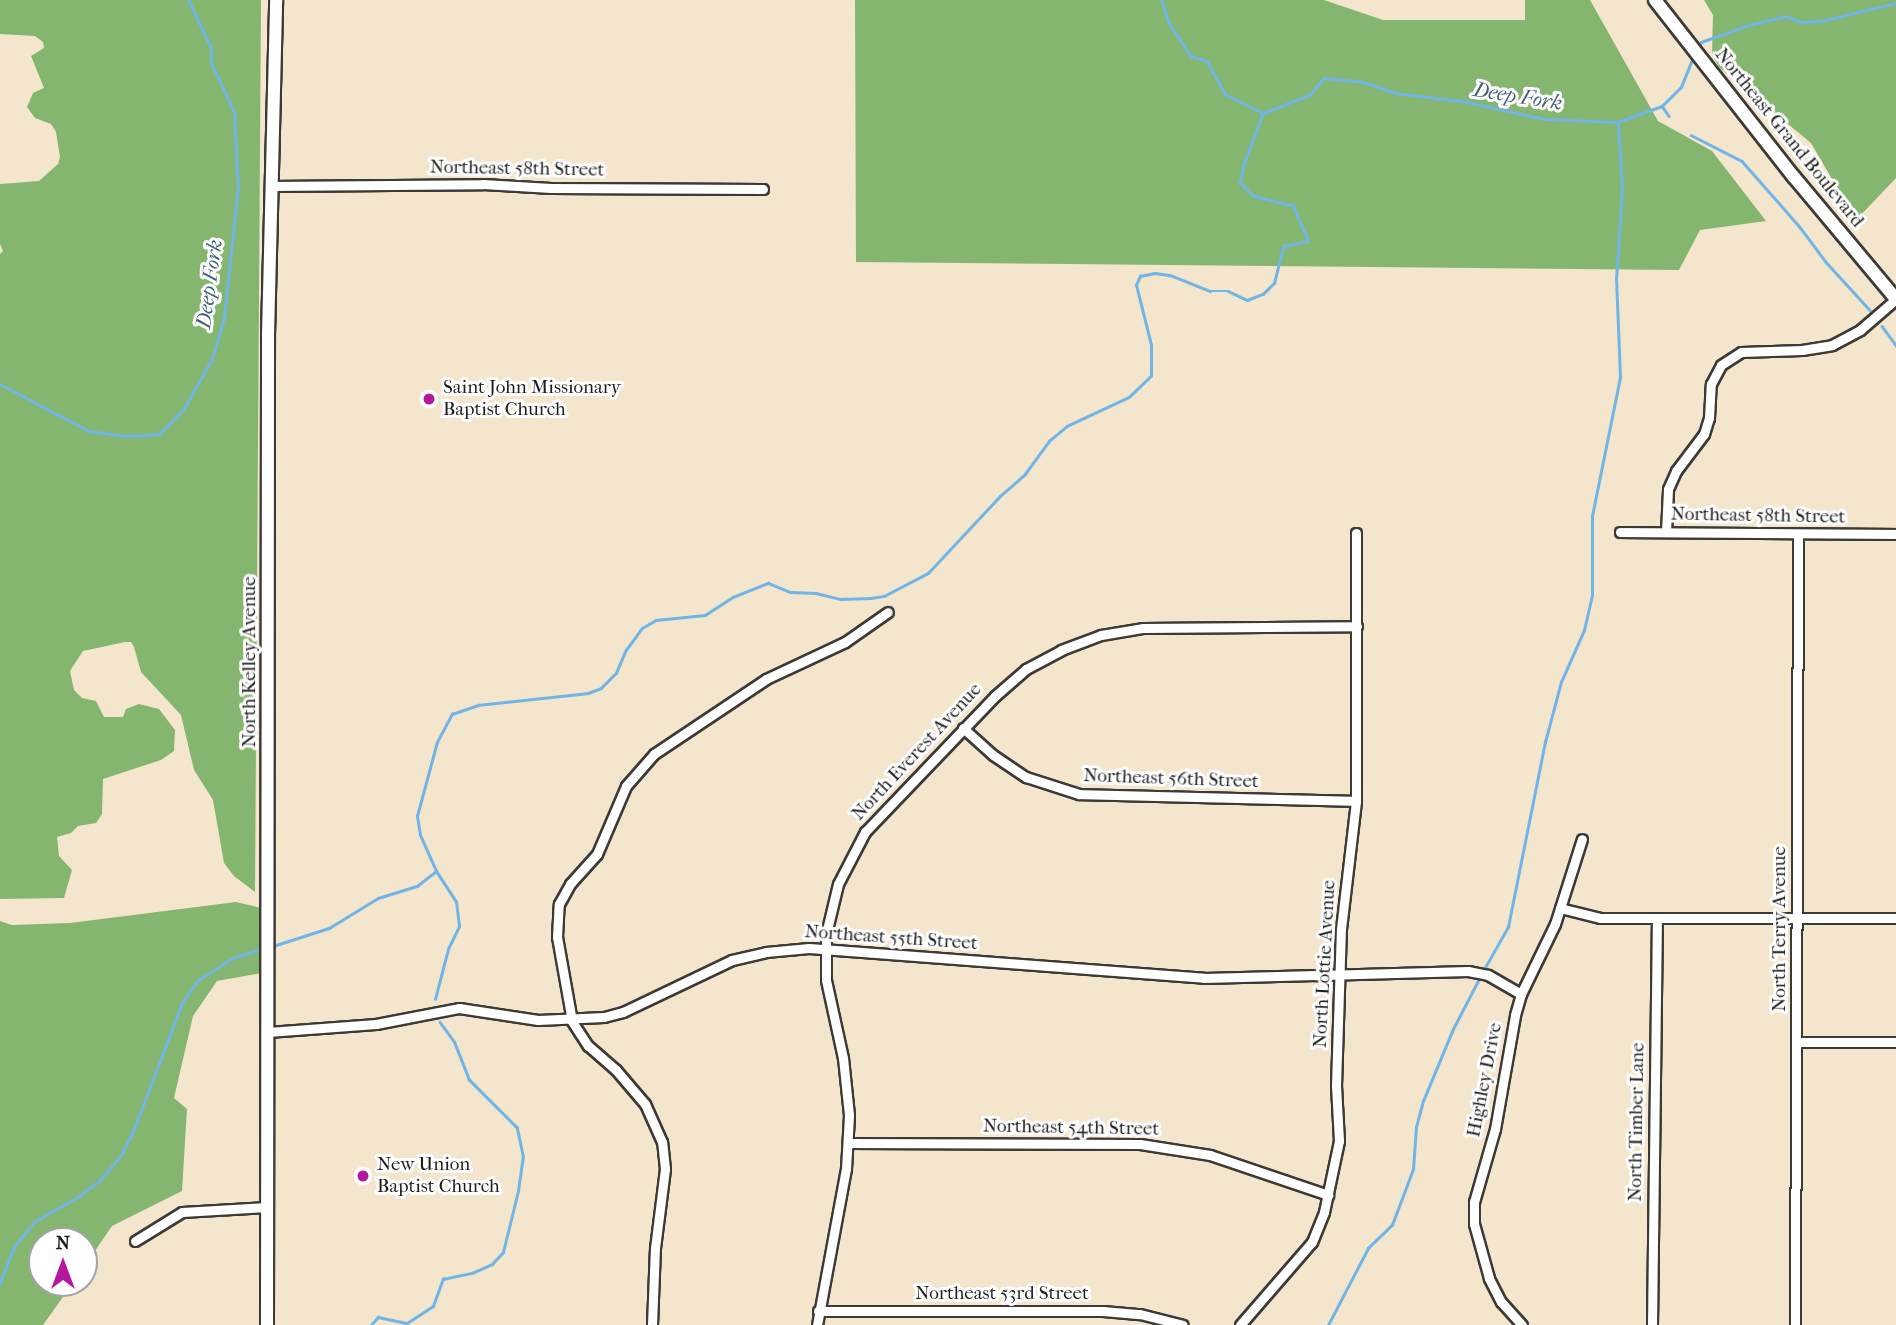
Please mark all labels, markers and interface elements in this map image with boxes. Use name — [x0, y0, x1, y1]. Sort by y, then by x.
street label: Northeast Grand Boulevard — [1710, 44, 1868, 232]
water label: Deep Fork — [1472, 77, 1564, 115]
street label: Northeast 58th Street — [430, 156, 604, 182]
water label: Deep Fork — [190, 238, 228, 330]
place label: Saint John Missionary Baptist Church — [443, 377, 621, 421]
marker: Saint John Missionary Baptist Church — [421, 391, 437, 407]
street label: Northeast 58th Street — [1671, 503, 1845, 529]
street label: North Kelley Avenue — [239, 576, 261, 748]
street label: North Everest Avenue — [847, 679, 987, 825]
street label: Northeast 56th Street — [1083, 765, 1259, 793]
street label: North Terry Avenue — [1769, 846, 1791, 1012]
street label: North Lottie Avenue — [1309, 879, 1341, 1049]
street label: Northeast 55th Street — [804, 921, 978, 955]
street label: Highley Drive — [1463, 1021, 1507, 1139]
street label: North Timber Lane — [1624, 1042, 1650, 1202]
street label: Northeast 54th Street — [983, 1115, 1159, 1141]
place label: New Union Baptist Church — [377, 1154, 500, 1198]
marker: New Union Baptist Church — [355, 1168, 371, 1184]
north arrow — [28, 1227, 98, 1297]
text: N — [56, 1232, 70, 1254]
street label: Northeast 53rd Street — [915, 1283, 1089, 1305]

